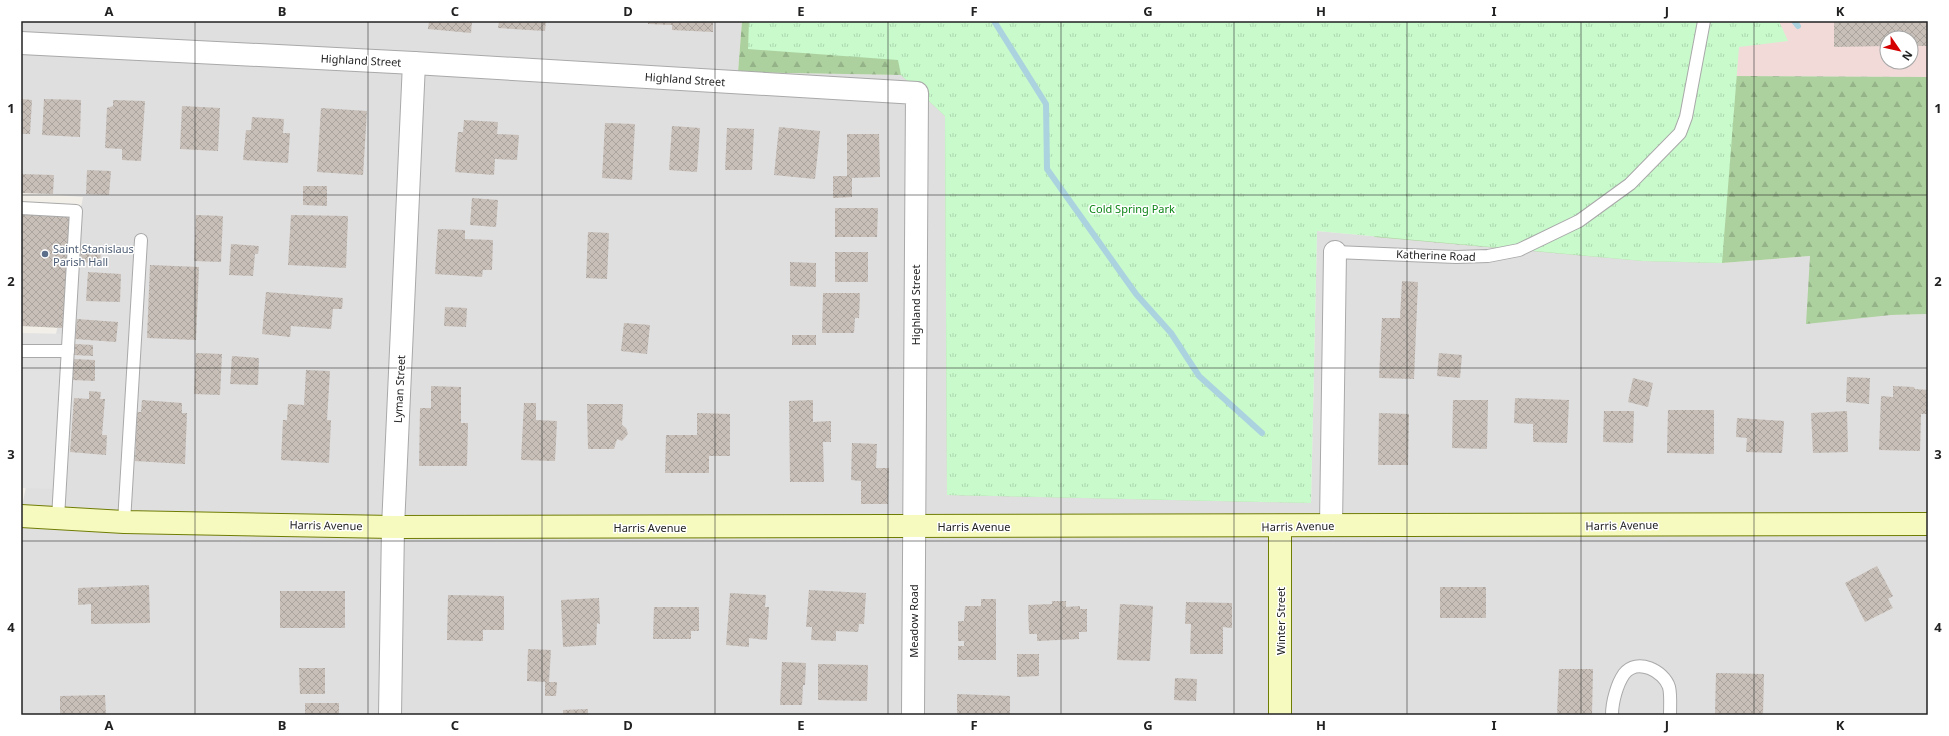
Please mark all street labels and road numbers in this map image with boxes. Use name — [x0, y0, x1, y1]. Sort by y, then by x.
street label: Highland Street — [320, 50, 402, 70]
street label: Highland Street — [644, 69, 726, 89]
street label: Katherine Road — [1396, 246, 1476, 264]
street label: Highland Street — [908, 265, 923, 345]
street label: Lyman Street — [390, 355, 408, 423]
street label: Harris Avenue — [289, 517, 363, 533]
street label: Harris Avenue — [1585, 517, 1659, 533]
street label: Harris Avenue — [1261, 518, 1335, 534]
street label: Harris Avenue — [938, 519, 1011, 534]
street label: Harris Avenue — [614, 520, 687, 535]
street label: Meadow Road — [906, 584, 921, 658]
street label: Winter Street — [1273, 587, 1288, 655]

